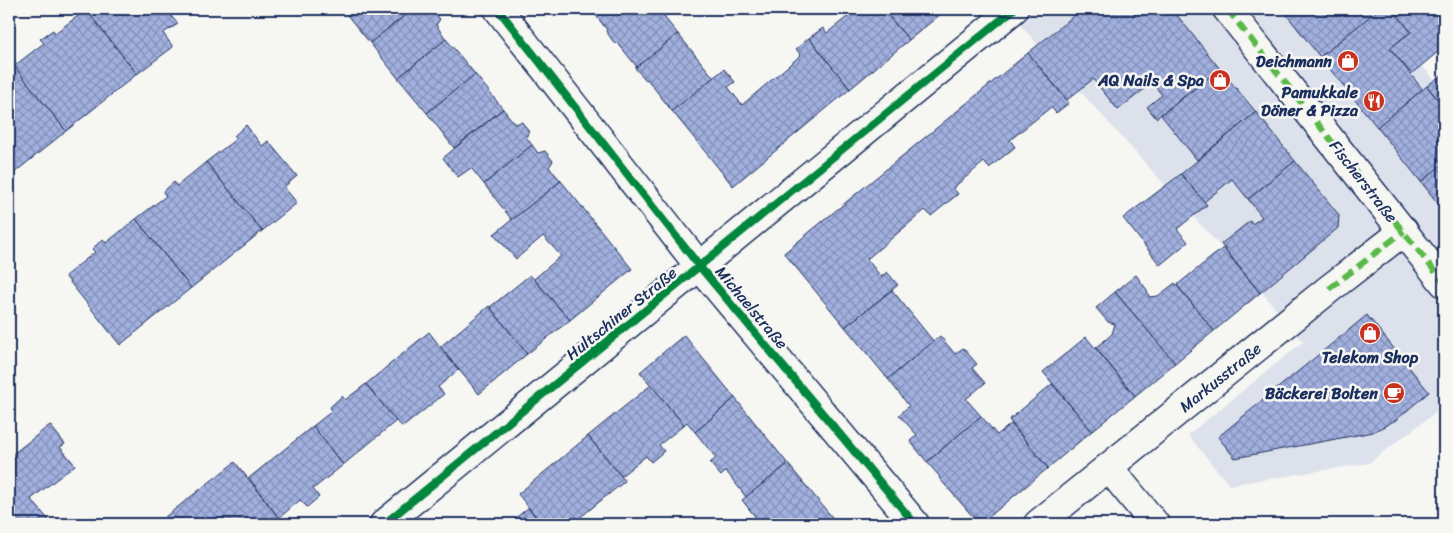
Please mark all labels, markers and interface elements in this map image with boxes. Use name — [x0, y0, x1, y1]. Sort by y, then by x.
place label: Deichmann — [1256, 47, 1332, 76]
shop icon: Deichmann — [1336, 49, 1360, 73]
place label: AQ Nails & Spa — [1097, 66, 1204, 95]
shop icon: AQ Nails & Spa — [1208, 68, 1232, 92]
place label: Pamukkale Döner & Pizza — [1261, 78, 1359, 125]
restaurant icon: Pamukkale Döner & Pizza — [1362, 89, 1386, 113]
street label: Fischerstraße — [1322, 133, 1406, 229]
street label: Hultschiner Straße — [559, 259, 684, 368]
street label: Michaelstraße — [708, 259, 796, 356]
shop icon: Telekom Shop — [1358, 321, 1382, 345]
street label: Markusstraße — [1173, 335, 1268, 420]
place label: Telekom Shop — [1322, 343, 1419, 372]
place label: Bäckerei Bolten — [1265, 379, 1378, 408]
cafe icon: Bäckerei Bolten — [1382, 381, 1406, 405]

